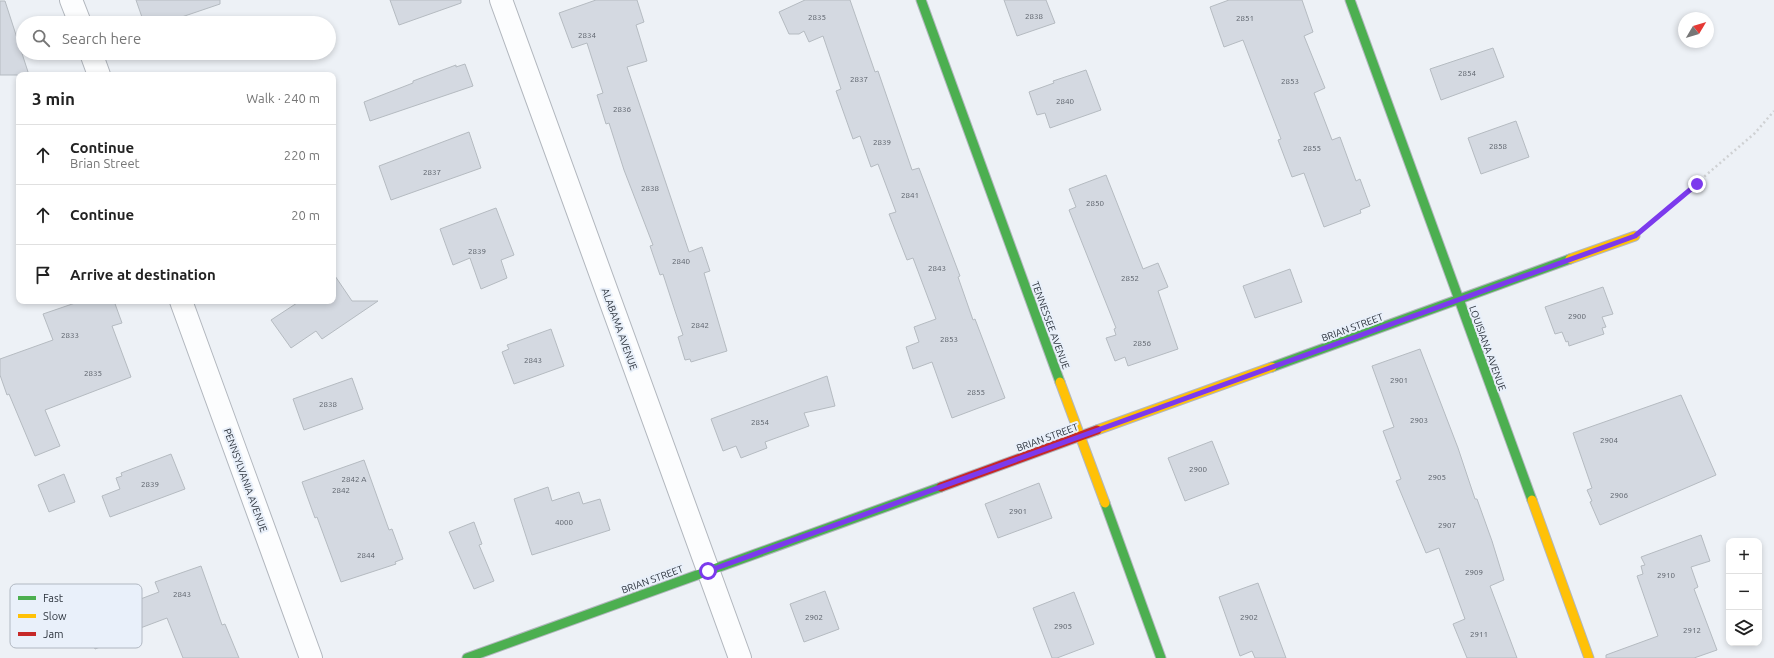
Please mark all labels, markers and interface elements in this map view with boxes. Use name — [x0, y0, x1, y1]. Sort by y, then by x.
house number: 2838 — [1025, 12, 1044, 21]
north arrow — [1678, 12, 1714, 48]
house number: 2835 — [808, 13, 826, 22]
house number: 2851 — [1236, 14, 1254, 23]
search box — [16, 16, 336, 60]
icon: search — [30, 27, 52, 49]
text: Search here — [62, 30, 141, 47]
house number: 2834 — [578, 31, 597, 40]
house number: 2854 — [1458, 69, 1477, 78]
house number: 2837 — [850, 75, 868, 84]
house number: 2853 — [1281, 77, 1299, 86]
text: 3 min — [32, 89, 75, 108]
text: Walk · 240 m — [246, 91, 320, 105]
house number: 2840 — [1056, 97, 1075, 106]
house number: 2836 — [613, 105, 632, 114]
house number: 2839 — [873, 138, 891, 147]
text: Continue — [70, 139, 134, 156]
house number: 2858 — [1489, 142, 1508, 151]
icon: ahead — [32, 144, 54, 166]
house number: 2855 — [1303, 144, 1321, 153]
text: 220 m — [284, 148, 320, 162]
text: Brian Street — [70, 156, 140, 170]
house number: 2837 — [423, 168, 441, 177]
route end — [1688, 175, 1706, 193]
house number: 2838 — [641, 184, 660, 193]
house number: 2841 — [901, 191, 919, 200]
house number: 2850 — [1086, 199, 1105, 208]
icon: ahead — [32, 204, 54, 226]
text: Continue — [70, 206, 134, 223]
text: 20 m — [291, 208, 320, 222]
house number: 2839 — [468, 247, 486, 256]
house number: 2840 — [672, 257, 691, 266]
icon: arrive — [32, 264, 54, 286]
house number: 2843 — [928, 264, 946, 273]
text: Arrive at destination — [70, 266, 216, 283]
house number: 2852 — [1121, 274, 1139, 283]
street label: TENNESSEE AVENUE — [1030, 280, 1072, 371]
street label: ALABAMA AVENUE — [600, 287, 640, 372]
street label: LOUISIANA AVENUE — [1467, 304, 1508, 393]
street label: BRIAN STREET — [1320, 311, 1385, 344]
house number: 2900 — [1568, 312, 1587, 321]
house number: 2842 — [691, 321, 709, 330]
house number: 2833 — [61, 331, 79, 340]
house number: 2853 — [940, 335, 958, 344]
house number: 2856 — [1133, 339, 1152, 348]
house number: 2843 — [524, 356, 542, 365]
house number: 2835 — [84, 369, 102, 378]
house number: 2901 — [1390, 376, 1408, 385]
house number: 2855 — [967, 388, 985, 397]
house number: 2838 — [319, 400, 338, 409]
house number: 2903 — [1410, 416, 1428, 425]
house number: 2854 — [751, 418, 770, 427]
street label: BRIAN STREET — [1015, 421, 1080, 454]
street label: PENNSYLVANIA AVENUE — [222, 427, 270, 534]
house number: 2904 — [1600, 436, 1619, 445]
house number: 2900 — [1189, 465, 1208, 474]
house number: 2905 — [1428, 473, 1446, 482]
house number: 2842 A — [341, 475, 367, 484]
house number: 2839 — [141, 480, 159, 489]
house number: 2842 — [332, 486, 350, 495]
house number: 2906 — [1610, 491, 1629, 500]
house number: 2901 — [1009, 507, 1027, 516]
house number: 4000 — [555, 518, 574, 527]
house number: 2907 — [1438, 521, 1456, 530]
map controls — [1726, 538, 1762, 646]
button: + — [1726, 538, 1762, 574]
house number: 2844 — [357, 551, 376, 560]
route start — [699, 562, 717, 580]
street label: BRIAN STREET — [620, 563, 685, 596]
house number: 2909 — [1465, 568, 1483, 577]
house number: 2910 — [1657, 571, 1676, 580]
button: − — [1726, 574, 1762, 610]
legend — [10, 584, 142, 648]
house number: 2843 — [173, 590, 191, 599]
text: Fast — [43, 592, 64, 604]
text: Slow — [43, 610, 67, 622]
button: layers — [1726, 610, 1762, 646]
house number: 2902 — [805, 613, 823, 622]
house number: 2902 — [1240, 613, 1258, 622]
house number: 2905 — [1054, 622, 1072, 631]
house number: 2912 — [1683, 626, 1701, 635]
text: Jam — [43, 628, 64, 640]
house number: 2911 — [1470, 630, 1488, 639]

